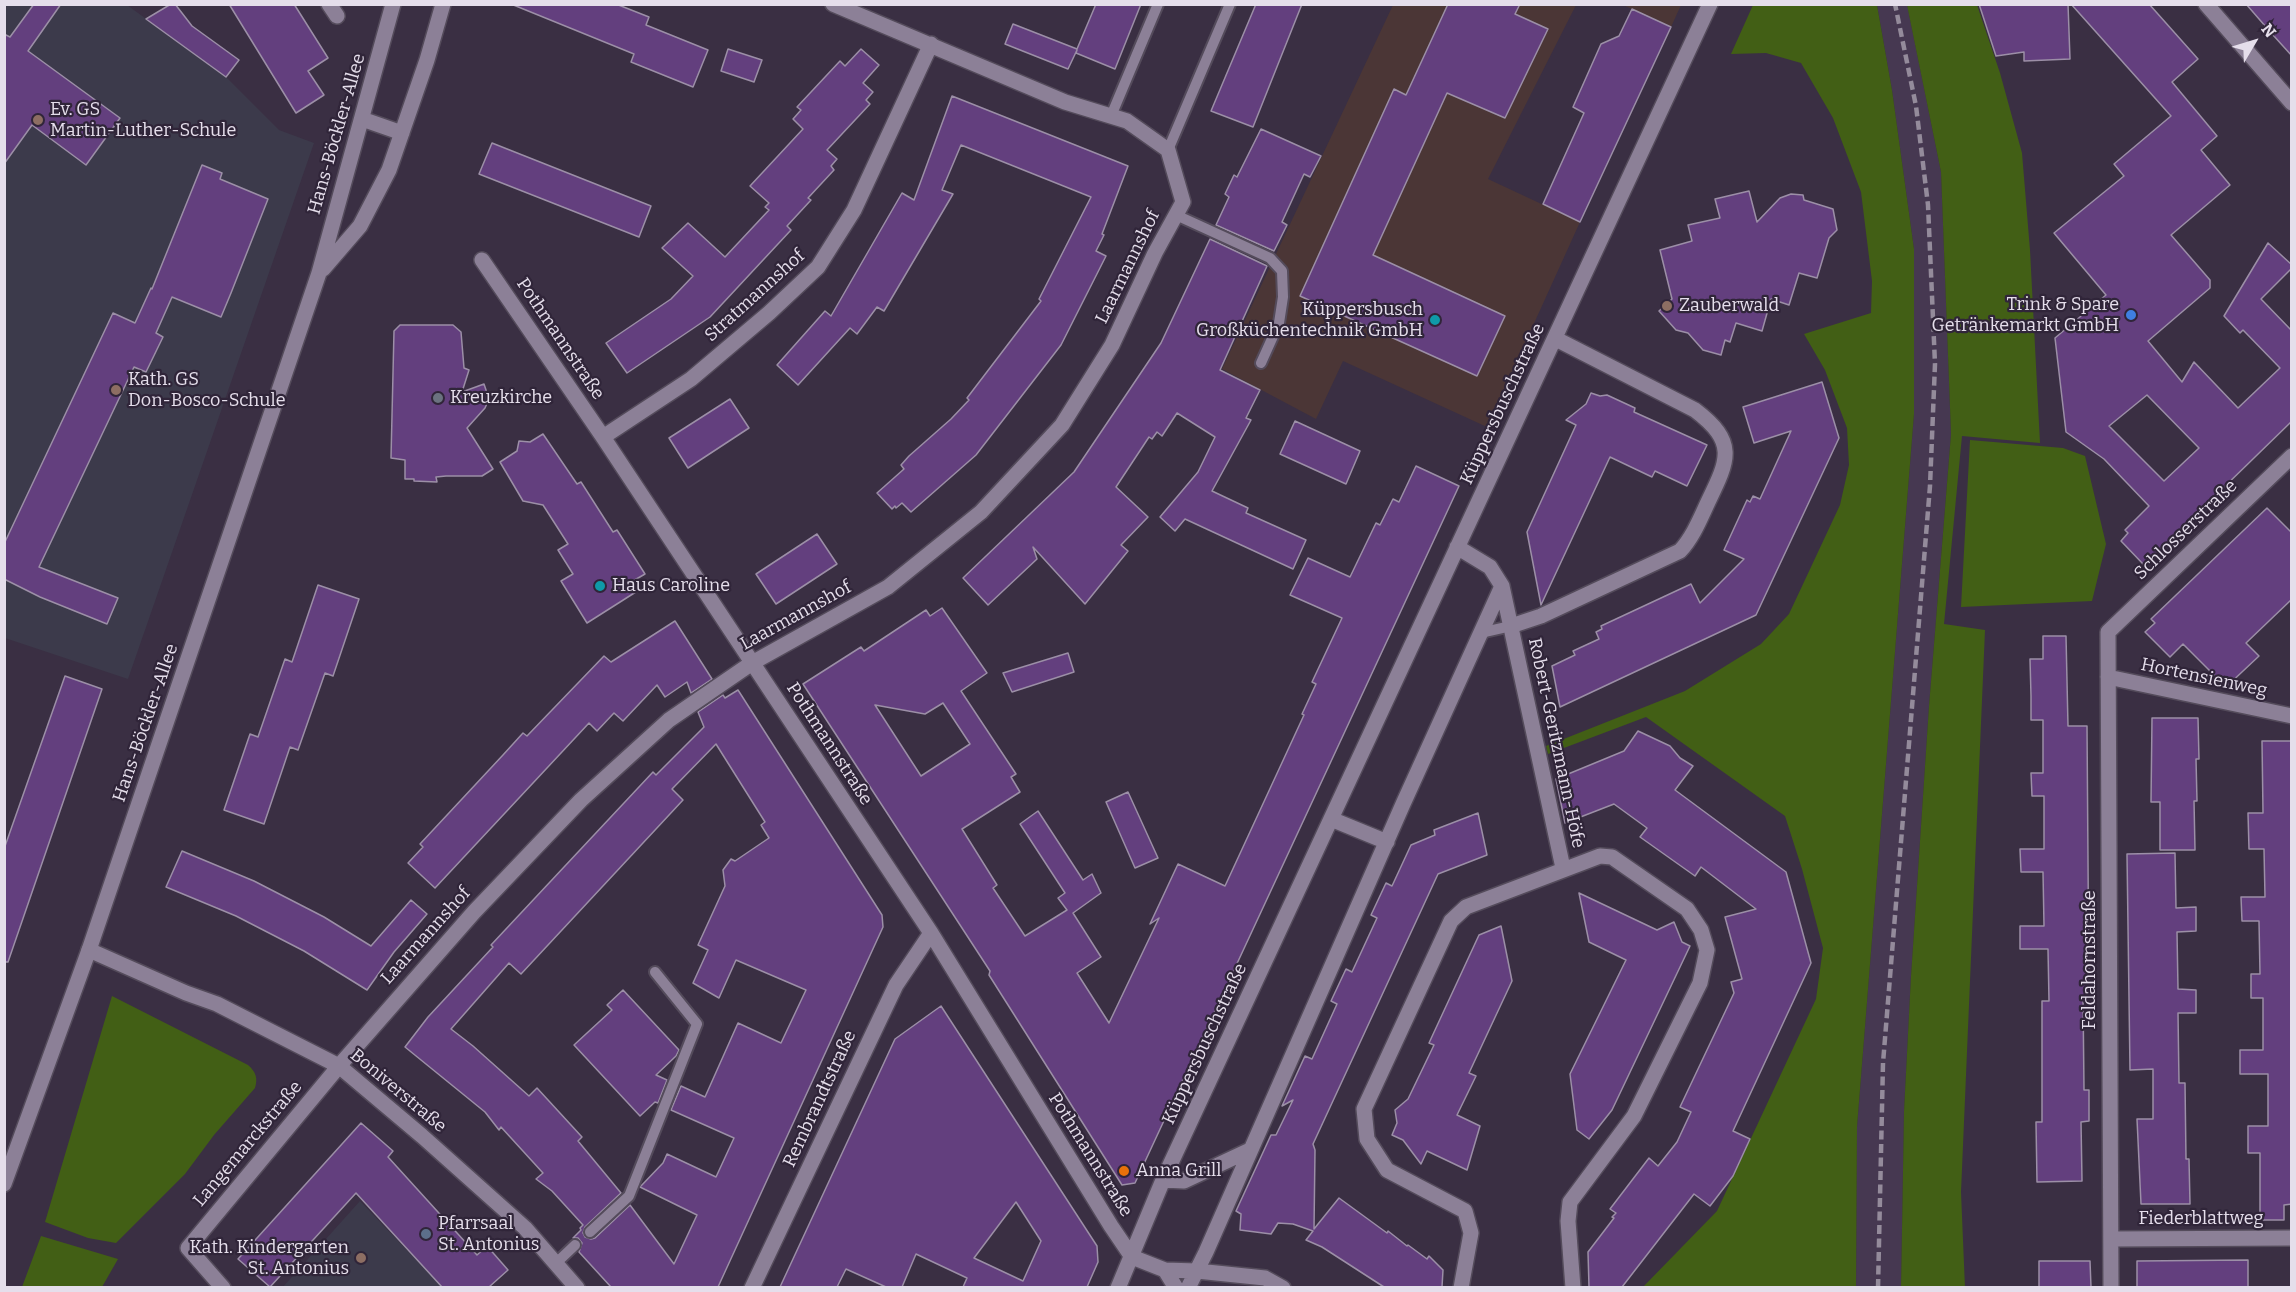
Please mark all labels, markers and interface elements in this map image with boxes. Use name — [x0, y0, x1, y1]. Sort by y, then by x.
north arrow — [2224, 12, 2284, 72]
text: N — [2257, 20, 2280, 41]
street label: Hans-Böckler-Allee — [304, 51, 370, 217]
place label: Ev. GS Martin-Luther-Schule — [50, 99, 236, 142]
marker: Ev. GS Martin-Luther-Schule — [31, 113, 45, 127]
street label: Laarmannshof — [1091, 207, 1165, 327]
street label: Stratmannshof — [701, 245, 809, 347]
street label: Pothmannstraße — [511, 274, 609, 404]
place label: Trink & Spare Getränkemarkt GmbH — [1931, 294, 2119, 336]
place label: Zauberwald — [1679, 295, 1779, 317]
place label: Küppersbusch Großküchentechnik GmbH — [1196, 299, 1423, 342]
marker: Zauberwald — [1660, 299, 1674, 313]
marker: Trink & Spare Getränkemarkt GmbH — [2124, 308, 2138, 322]
marker: Küppersbusch Großküchentechnik GmbH — [1428, 313, 1442, 327]
street label: Küppersbuschstraße — [1456, 320, 1550, 488]
place label: Kath. GS Don-Bosco-Schule — [128, 369, 285, 412]
marker: Kath. GS Don-Bosco-Schule — [109, 383, 123, 397]
place label: Kreuzkirche — [450, 387, 552, 409]
marker: Kreuzkirche — [431, 391, 445, 405]
street label: Schlosserstraße — [2130, 475, 2242, 585]
place label: Haus Caroline — [612, 575, 730, 597]
street label: Laarmannshof — [737, 577, 855, 655]
marker: Haus Caroline — [593, 579, 607, 593]
street label: Robert-Geritzmann-Höfe — [1523, 636, 1589, 850]
street label: Hans-Böckler-Allee — [109, 641, 183, 805]
street label: Hortensienweg — [2139, 654, 2269, 702]
street label: Pothmannstraße — [781, 679, 877, 809]
street label: Laarmannshof — [377, 883, 475, 989]
street label: Feldahornstraße — [2079, 891, 2101, 1029]
street label: Küppersbuschstraße — [1158, 960, 1252, 1128]
street label: Rembrandtstraße — [779, 1027, 861, 1171]
street label: Boniverstraße — [346, 1045, 450, 1137]
street label: Langemarckstraße — [189, 1077, 307, 1211]
street label: Pothmannstraße — [1043, 1089, 1137, 1221]
place label: Anna Grill — [1136, 1160, 1221, 1182]
marker: Anna Grill — [1117, 1164, 1131, 1178]
street label: Fiederblattweg — [2138, 1208, 2264, 1230]
place label: Pfarrsaal St. Antonius — [438, 1213, 539, 1256]
marker: Pfarrsaal St. Antonius — [419, 1227, 433, 1241]
place label: Kath. Kindergarten St. Antonius — [190, 1237, 349, 1280]
marker: Kath. Kindergarten St. Antonius — [354, 1251, 368, 1265]

